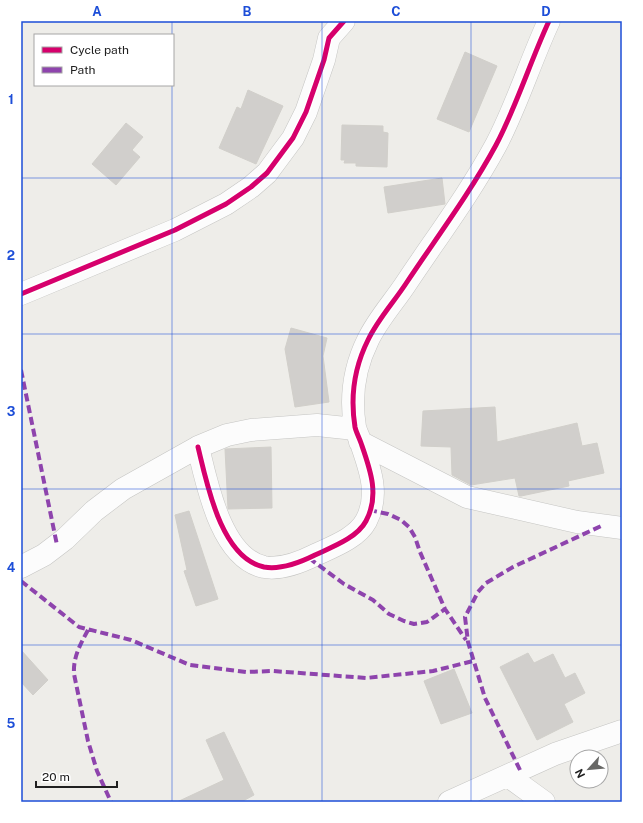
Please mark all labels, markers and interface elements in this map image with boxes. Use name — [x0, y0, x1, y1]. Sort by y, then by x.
text: A — [92, 4, 102, 19]
text: B — [243, 4, 252, 19]
text: C — [391, 4, 401, 19]
text: D — [541, 4, 551, 19]
legend — [34, 34, 174, 86]
text: Cycle path — [70, 43, 129, 57]
text: Path — [70, 63, 96, 77]
text: 1 — [8, 92, 14, 107]
text: 2 — [7, 248, 15, 263]
text: 3 — [7, 404, 16, 419]
text: 4 — [7, 560, 16, 575]
text: 5 — [7, 716, 16, 731]
north arrow — [569, 749, 609, 789]
scale bar — [36, 763, 117, 789]
text: N — [573, 767, 587, 780]
text: 20 m — [42, 770, 70, 784]

